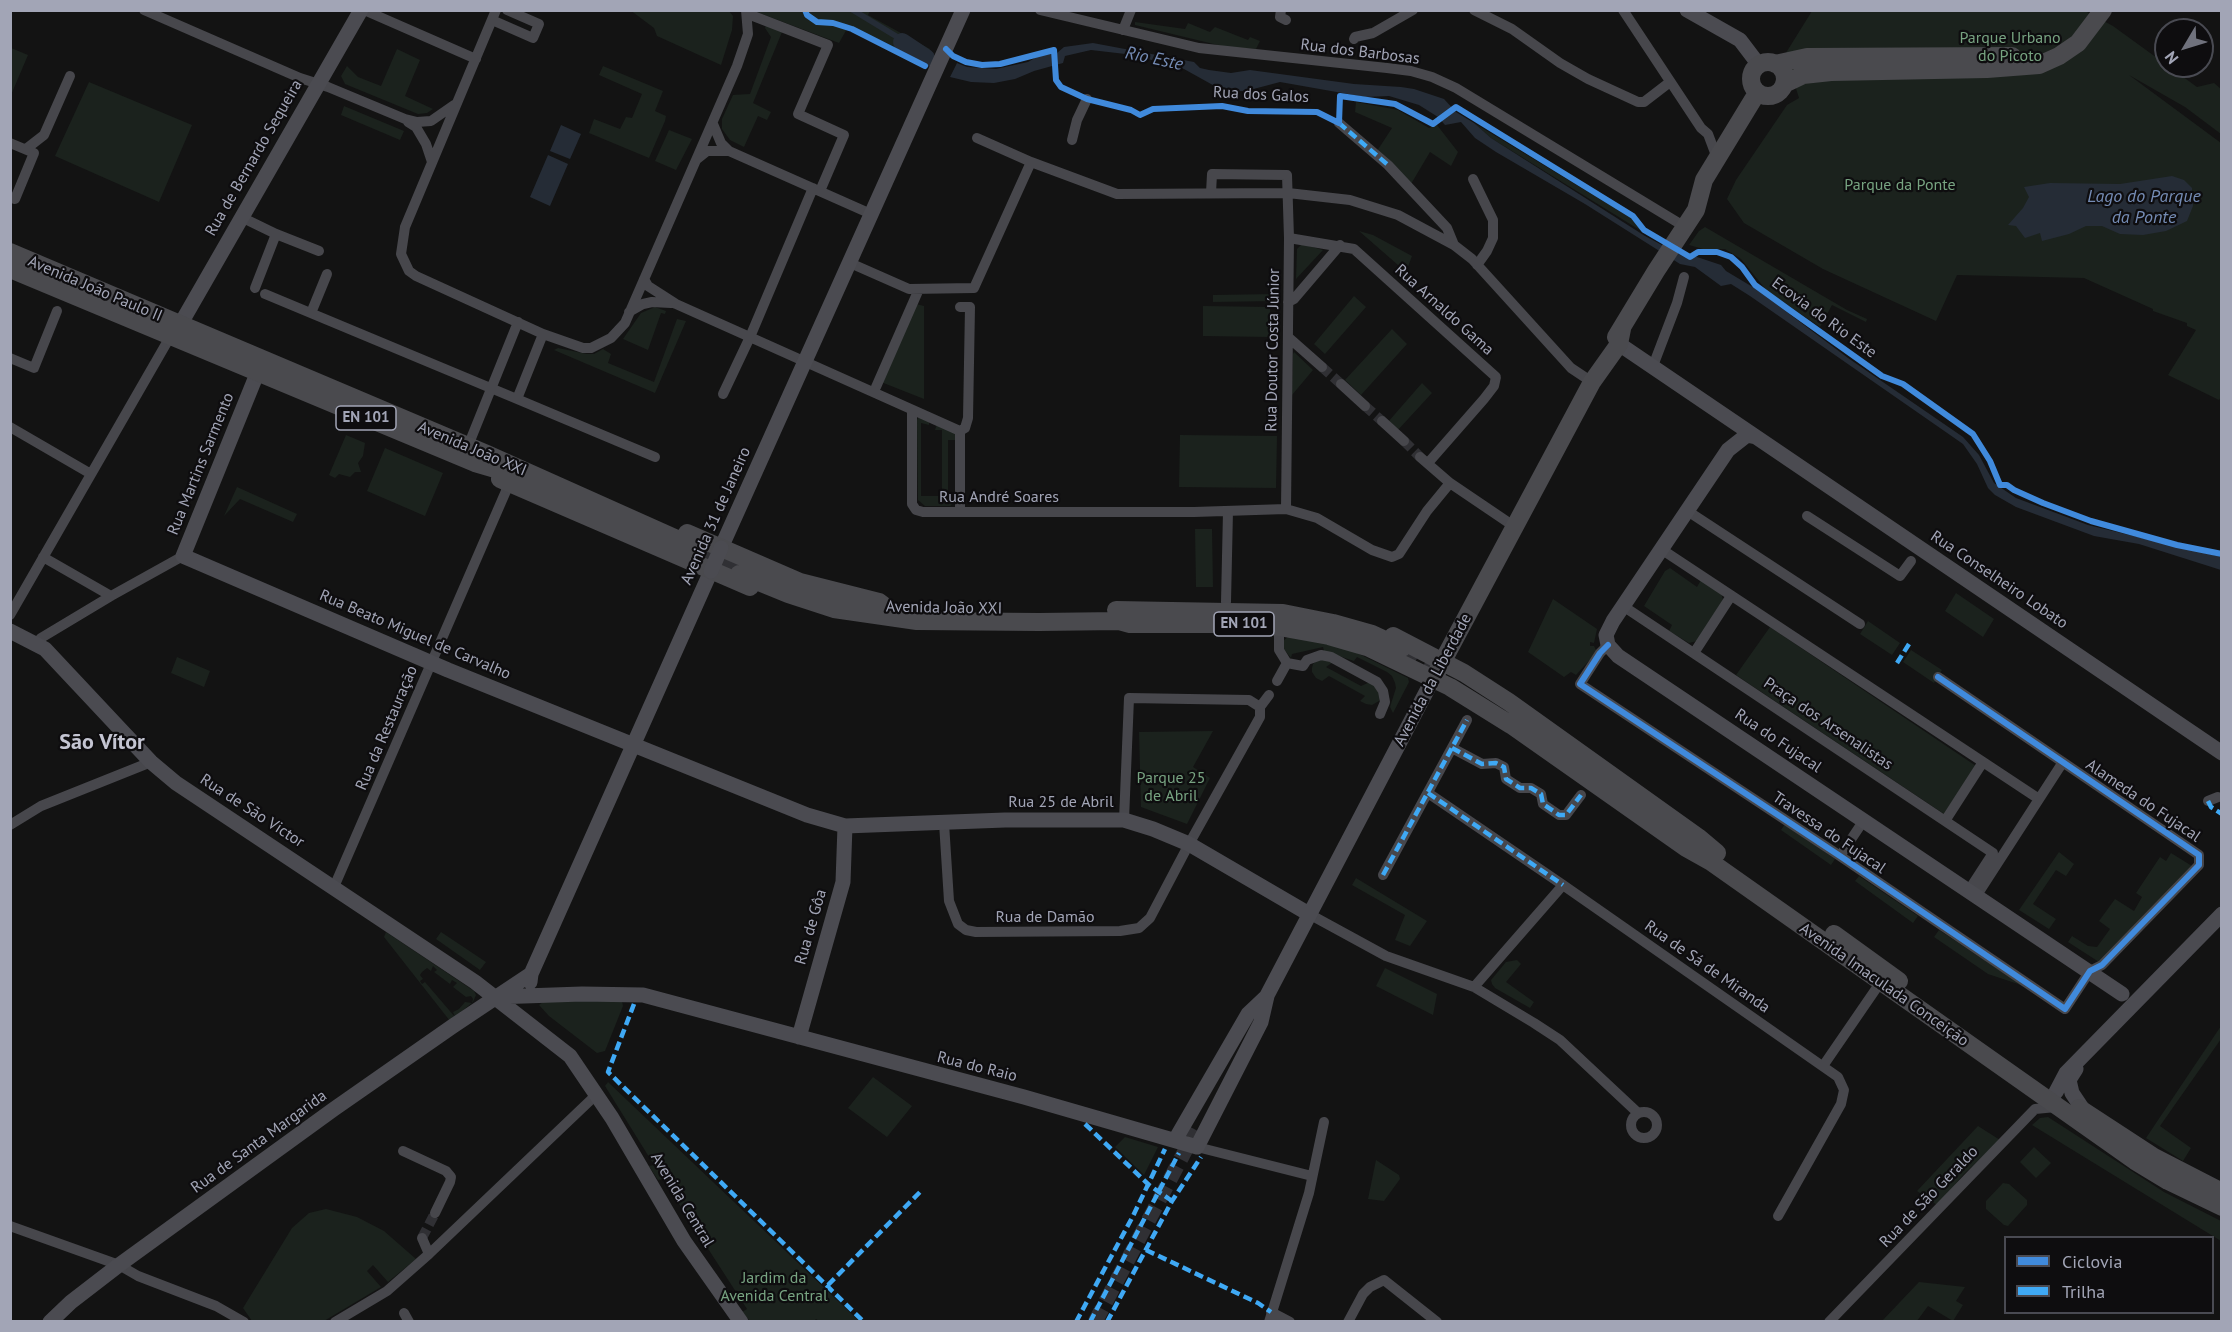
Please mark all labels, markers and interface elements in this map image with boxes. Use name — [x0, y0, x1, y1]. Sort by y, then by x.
north arrow — [2154, 18, 2214, 78]
park label: Parque Urbano do Picoto — [1959, 28, 2061, 66]
street label: Rua dos Barbosas — [1299, 35, 1421, 69]
water label: Rio Este — [1123, 42, 1185, 76]
text: N — [2160, 48, 2183, 68]
street label: Rua de Bernardo Sequeira — [201, 76, 307, 240]
street label: Rua dos Galos — [1213, 83, 1309, 107]
park label: Parque da Ponte — [1844, 175, 1956, 195]
water label: Lago do Parque da Ponte — [2087, 186, 2201, 228]
street label: Avenida João Paulo II — [25, 252, 165, 326]
street label: Rua Arnaldo Gama — [1391, 261, 1497, 359]
street label: Rua Doutor Costa Júnior — [1262, 268, 1284, 432]
street label: Ecovia do Rio Este — [1768, 274, 1880, 362]
street label: Rua Martins Sarmento — [164, 390, 238, 538]
road number: EN 101 — [336, 406, 396, 430]
street label: Avenida João XXI — [415, 417, 529, 481]
street label: Avenida 31 de Janeiro — [677, 444, 755, 588]
street label: Rua André Soares — [939, 487, 1059, 507]
street label: Rua Conselheiro Lobato — [1927, 527, 2071, 633]
street label: Rua Beato Miguel de Carvalho — [317, 586, 513, 684]
street label: Avenida João XXI — [886, 597, 1002, 619]
street label: Avenida da Liberdade — [1390, 611, 1476, 749]
road number: EN 101 — [1214, 612, 1274, 636]
street label: Rua da Restauração — [352, 663, 422, 793]
street label: Praça dos Arsenalistas — [1760, 674, 1896, 774]
street label: Rua do Fujacal — [1731, 705, 1825, 777]
district label: São Vítor — [59, 730, 145, 756]
street label: Alameda do Fujacal — [2082, 755, 2204, 847]
park label: Parque 25 de Abril — [1137, 768, 1205, 806]
street label: Rua de São Victor — [196, 770, 308, 852]
street label: Travessa do Fujacal — [1769, 788, 1889, 878]
street label: Rua 25 de Abril — [1008, 792, 1114, 812]
street label: Rua de Gôa — [791, 887, 831, 967]
street label: Rua de Damão — [995, 907, 1095, 927]
street label: Rua de Sá de Miranda — [1641, 917, 1773, 1017]
street label: Avenida Imaculada Conceição — [1796, 919, 1972, 1051]
street label: Rua do Raio — [935, 1048, 1019, 1086]
street label: Rua de Santa Margarida — [187, 1086, 331, 1198]
street label: Rua de São Geraldo — [1876, 1142, 1982, 1252]
street label: Avenida Central — [646, 1149, 718, 1251]
legend — [2004, 1236, 2214, 1314]
text: Ciclovia — [2062, 1250, 2122, 1273]
park label: Jardim da Avenida Central — [720, 1268, 828, 1306]
text: Trilha — [2062, 1280, 2105, 1303]

